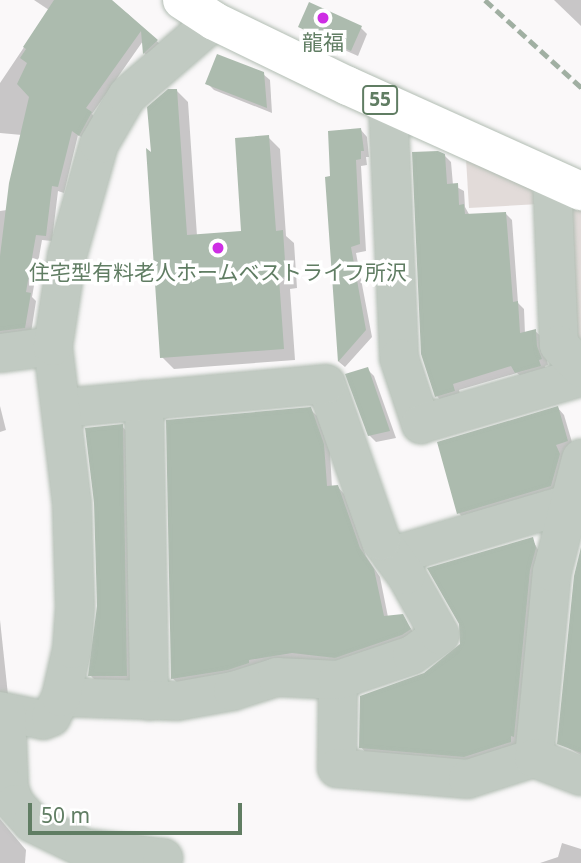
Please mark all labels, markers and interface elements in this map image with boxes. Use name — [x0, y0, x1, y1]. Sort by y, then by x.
marker: 龍福 — [315, 10, 331, 26]
place label: 龍福 — [302, 29, 344, 55]
road number: 55 — [361, 85, 399, 116]
marker: 住宅型有料老人ホームベストライフ所沢 — [210, 240, 226, 256]
place label: 住宅型有料老人ホームベストライフ所沢 — [29, 259, 407, 285]
scale bar — [32, 790, 245, 834]
text: 50 m — [41, 801, 90, 829]

